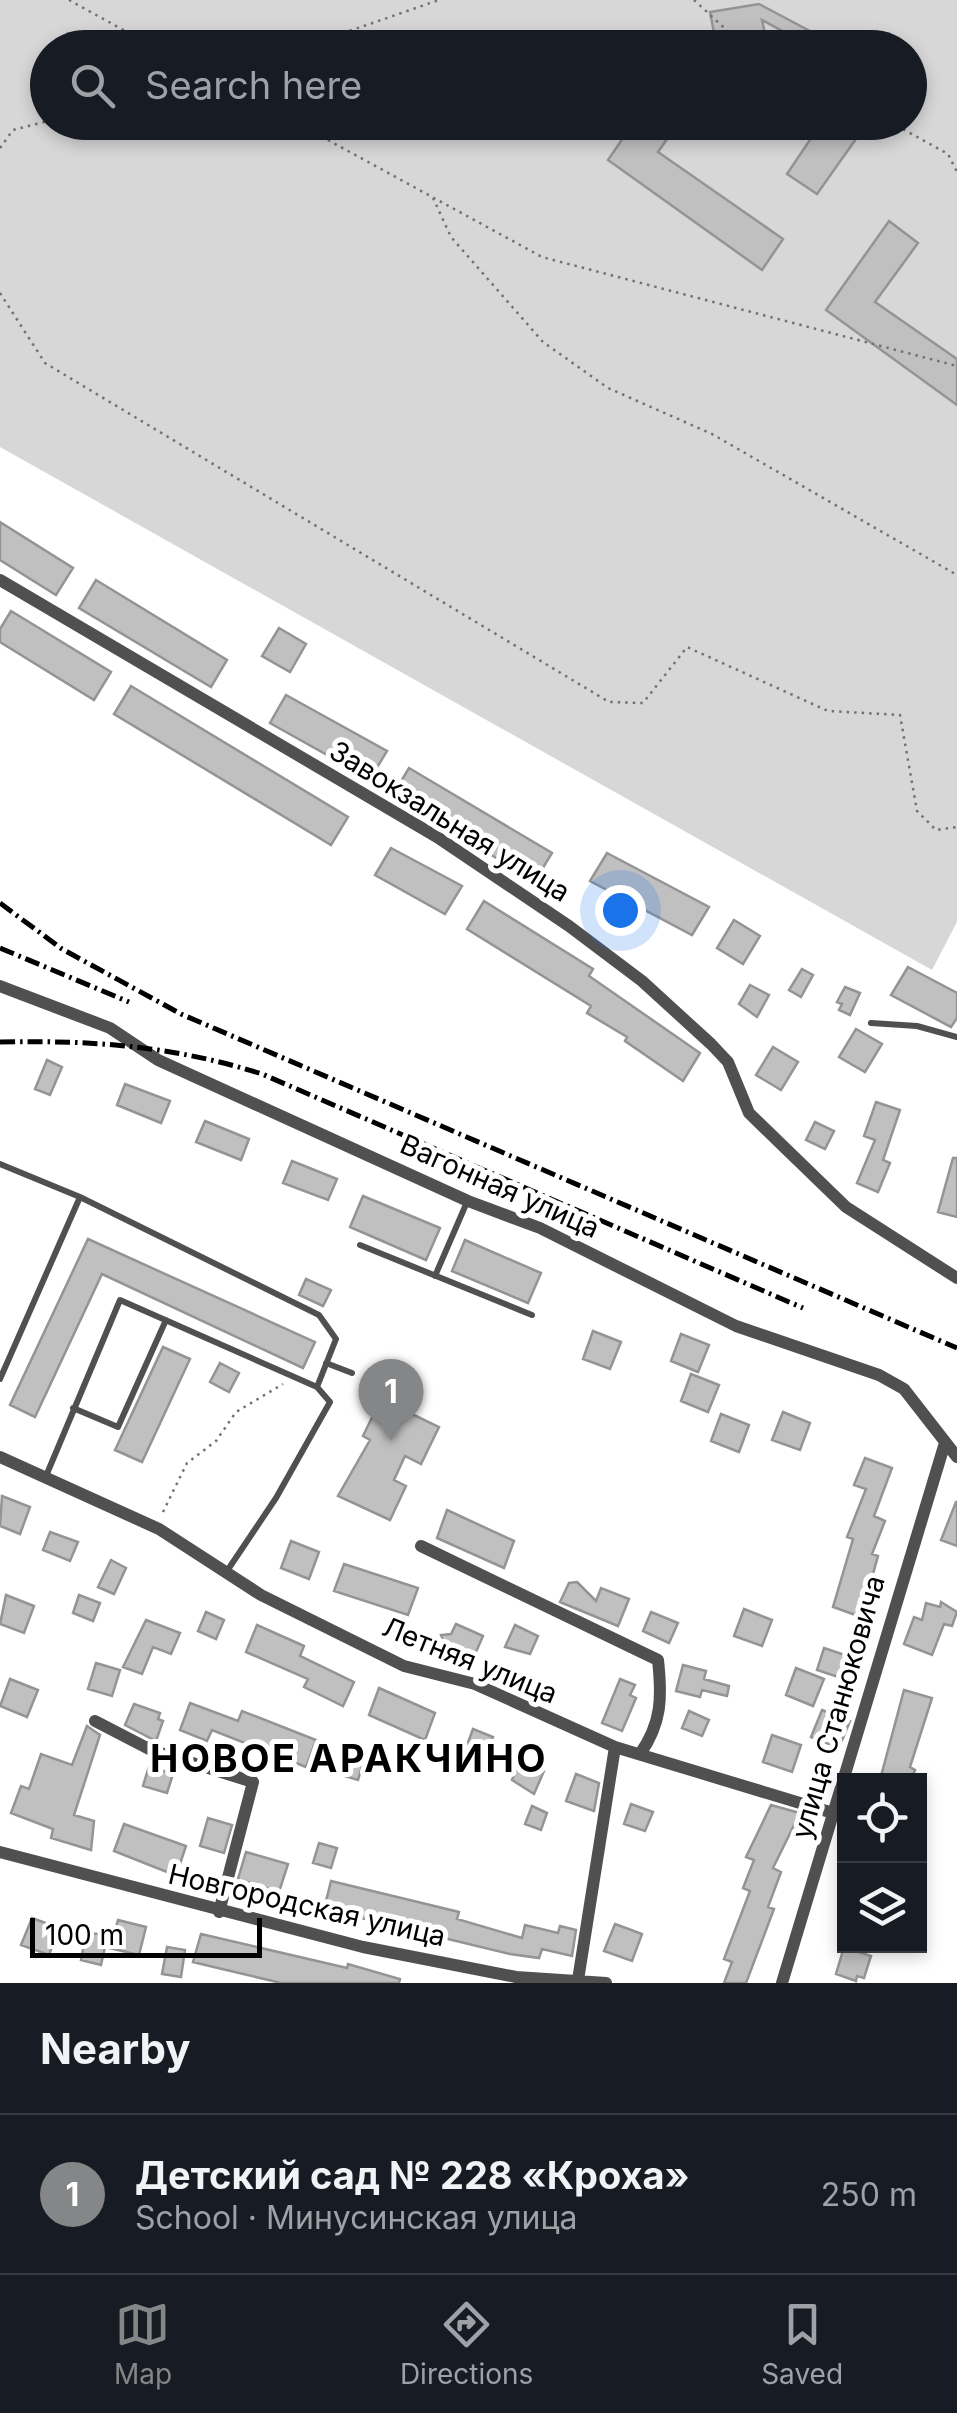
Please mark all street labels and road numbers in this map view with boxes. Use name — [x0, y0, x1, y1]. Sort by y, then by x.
street label: Завокзальная улица — [324, 733, 576, 909]
street label: Вагонная улица — [395, 1127, 605, 1245]
street label: улица Станюковича — [784, 1571, 892, 1843]
street label: Летняя улица — [377, 1609, 563, 1711]
street label: Новгородская улица — [165, 1857, 449, 1953]

